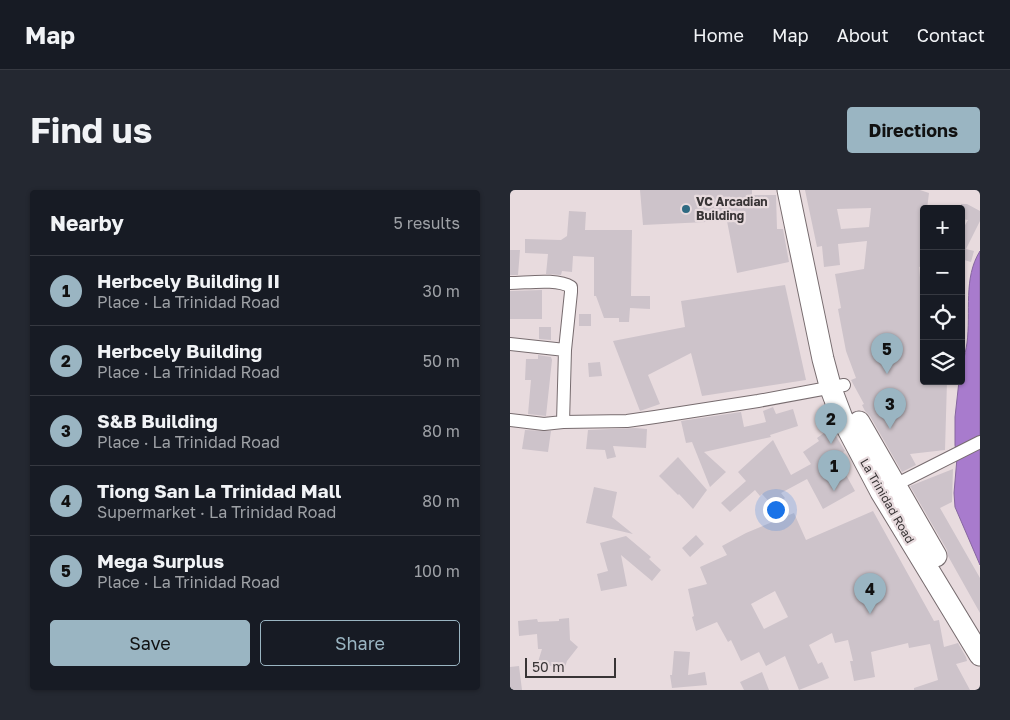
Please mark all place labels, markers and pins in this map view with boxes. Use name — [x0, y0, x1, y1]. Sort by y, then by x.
place label: VC Arcadian Building — [696, 194, 768, 223]
marker: VC Arcadian Building — [680, 203, 692, 215]
pin: 5 — [871, 333, 903, 374]
pin: 3 — [874, 388, 906, 429]
pin: 2 — [815, 403, 847, 444]
pin: 1 — [818, 450, 850, 491]
pin: 4 — [854, 573, 886, 614]

